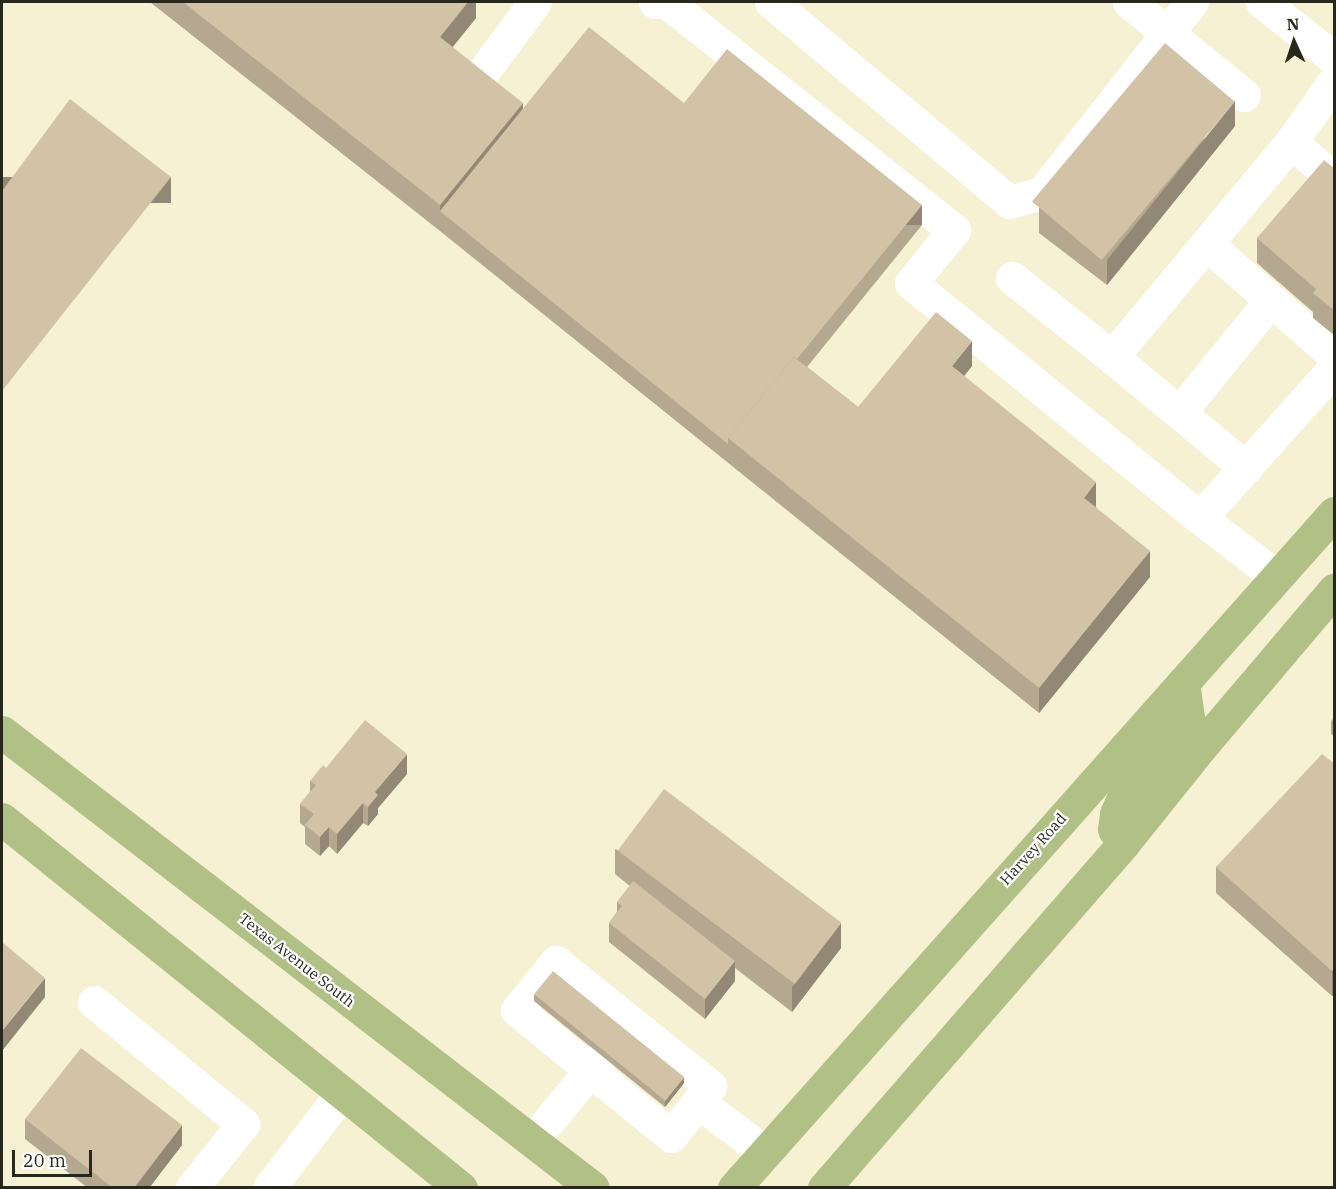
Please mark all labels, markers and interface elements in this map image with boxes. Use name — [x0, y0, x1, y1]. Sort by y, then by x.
north arrow — [1264, 12, 1324, 72]
text: N — [1286, 14, 1300, 34]
street label: Harvey Road — [996, 809, 1070, 889]
street label: Texas Avenue South — [236, 909, 358, 1011]
scale bar — [15, 1138, 94, 1176]
text: 20 m — [23, 1149, 66, 1172]

